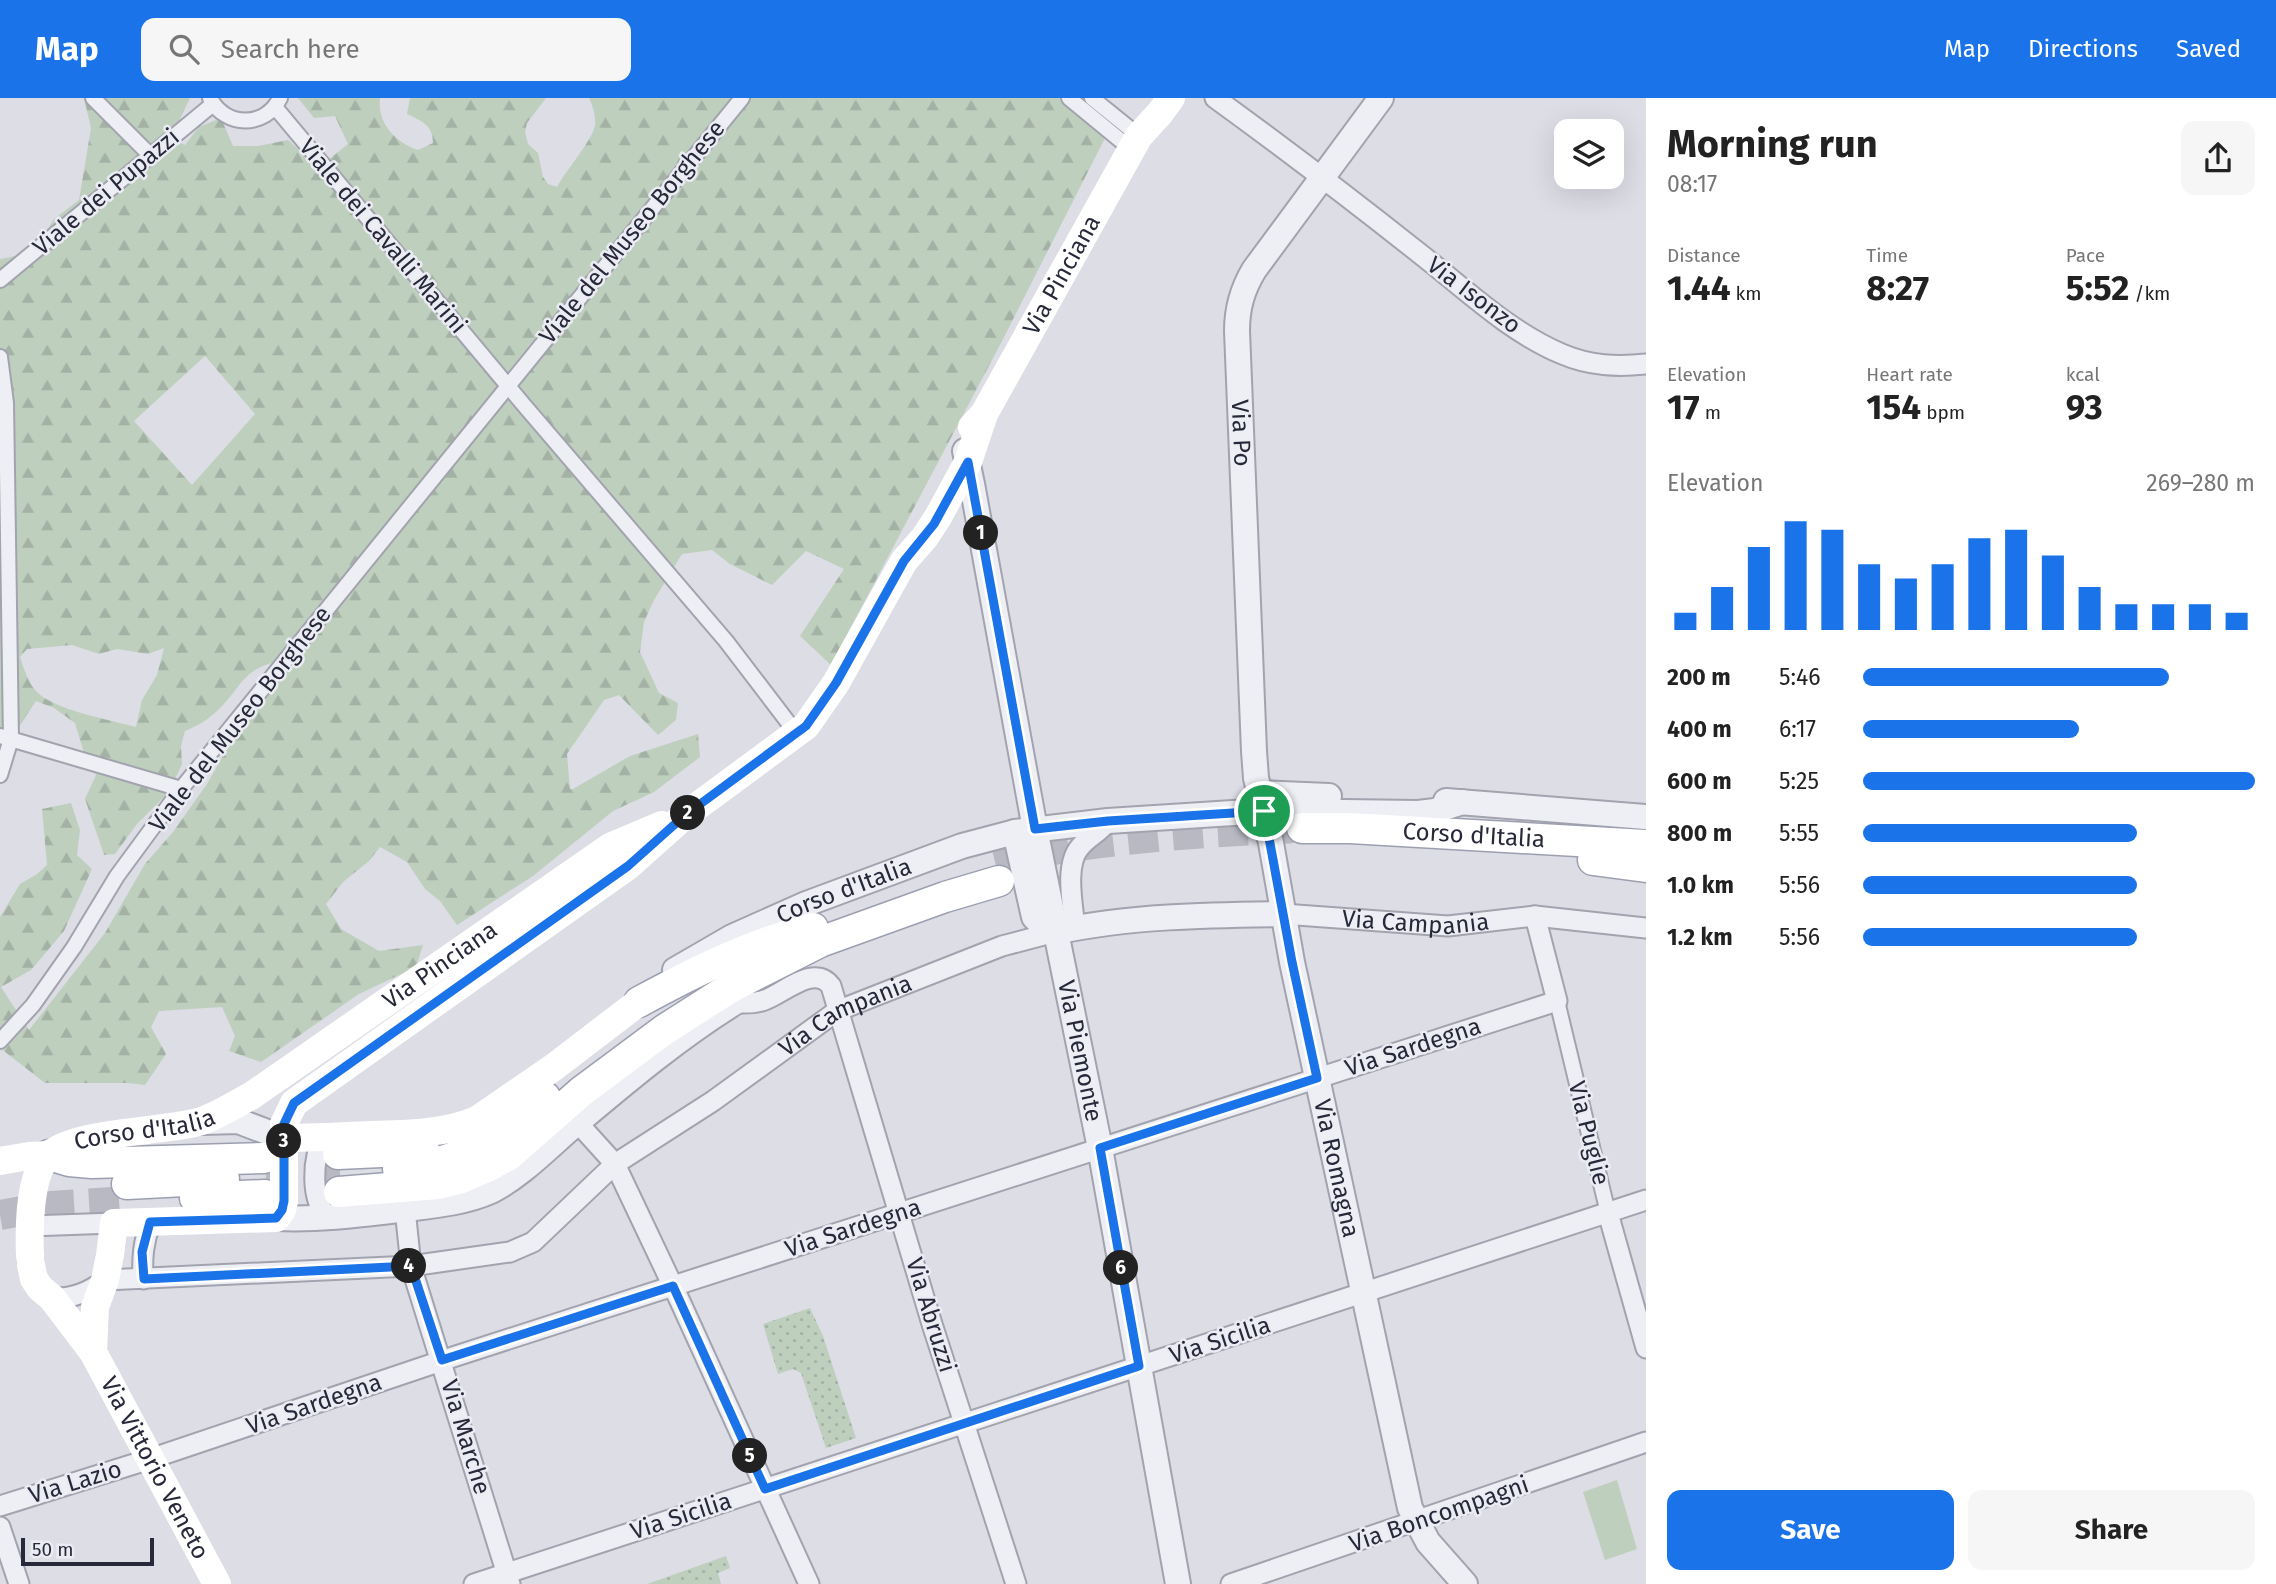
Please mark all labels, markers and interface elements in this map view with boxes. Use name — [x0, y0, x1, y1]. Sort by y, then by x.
search box — [141, 18, 631, 81]
text: Map — [35, 29, 99, 69]
icon: search — [165, 30, 203, 68]
text: Search here — [221, 34, 360, 65]
text: Map — [1944, 35, 1990, 63]
text: Directions — [2028, 35, 2138, 63]
text: Saved — [2176, 35, 2241, 63]
street label: Viale del Museo Borghese — [533, 115, 731, 349]
map controls — [1554, 119, 1624, 189]
button: layers — [1554, 119, 1624, 189]
text: Morning run — [1667, 121, 1878, 167]
button: share — [2181, 121, 2255, 195]
street label: Viale dei Pupazzi — [27, 123, 185, 261]
street label: Viale dei Cavalli Marini — [293, 133, 473, 339]
text: 08:17 — [1667, 170, 1717, 198]
street label: Via Pinciana — [1017, 210, 1106, 340]
text: Distance — [1667, 244, 1741, 267]
text: Time — [1866, 244, 1908, 267]
text: Pace — [2066, 244, 2105, 267]
street label: Via Isonzo — [1422, 251, 1526, 339]
text: 1.44 — [1667, 267, 1730, 309]
text: 8:27 — [1866, 267, 1929, 309]
text: 5:52 — [2066, 267, 2129, 309]
text: km — [1730, 282, 1761, 305]
text: /km — [2129, 282, 2170, 305]
text: Elevation — [1667, 363, 1747, 386]
text: Heart rate — [1866, 363, 1953, 386]
text: kcal — [2066, 363, 2100, 386]
text: 17 — [1667, 386, 1700, 428]
text: 154 — [1866, 386, 1921, 428]
text: 93 — [2066, 386, 2103, 428]
street label: Via Po — [1226, 399, 1256, 467]
text: m — [1700, 401, 1721, 424]
text: bpm — [1921, 401, 1965, 424]
text: Elevation — [1667, 469, 1763, 497]
text: 269–280 m — [2146, 469, 2255, 497]
pin: 1 — [964, 516, 998, 550]
text: 1 — [976, 521, 985, 544]
street label: Viale del Museo Borghese — [143, 601, 337, 837]
text: 200 m — [1667, 663, 1731, 691]
text: 5:46 — [1779, 663, 1820, 691]
text: 400 m — [1667, 715, 1732, 743]
text: 6:17 — [1779, 715, 1816, 743]
text: 600 m — [1667, 767, 1732, 795]
text: 5:25 — [1779, 767, 1819, 795]
pin — [1234, 781, 1294, 841]
icon: arrive — [1245, 792, 1283, 830]
pin: 2 — [670, 796, 706, 830]
text: 2 — [683, 801, 692, 824]
street label: Corso d'Italia — [1402, 817, 1546, 853]
text: 800 m — [1667, 819, 1732, 847]
text: 5:55 — [1779, 819, 1819, 847]
street label: Corso d'Italia — [772, 852, 915, 929]
text: 1.0 km — [1667, 871, 1734, 899]
text: 5:56 — [1779, 871, 1820, 899]
street label: Via Campania — [1341, 904, 1491, 941]
street label: Via Pinciana — [377, 916, 502, 1014]
text: 1.2 km — [1667, 923, 1733, 951]
text: 5:56 — [1779, 923, 1820, 951]
street label: Via Campania — [774, 969, 916, 1062]
street label: Via Piemonte — [1052, 978, 1108, 1124]
street label: Via Sardegna — [1342, 1012, 1484, 1082]
street label: Via Puglie — [1563, 1078, 1615, 1188]
street label: Via Romagna — [1308, 1097, 1365, 1240]
street label: Corso d'Italia — [71, 1103, 219, 1156]
pin: 3 — [266, 1124, 302, 1158]
text: 3 — [279, 1129, 288, 1152]
street label: Via Sardegna — [782, 1193, 924, 1263]
pin: 4 — [392, 1248, 426, 1284]
pin: 6 — [1104, 1250, 1138, 1286]
text: 4 — [403, 1254, 414, 1277]
street label: Via Abruzzi — [900, 1254, 962, 1376]
text: 6 — [1115, 1256, 1126, 1279]
street label: Via Sicilia — [1166, 1311, 1274, 1369]
street label: Via Sardegna — [243, 1368, 385, 1440]
street label: Via Vittorio Veneto — [95, 1372, 215, 1564]
street label: Via Marche — [435, 1376, 497, 1498]
pin: 5 — [732, 1438, 768, 1474]
text: 5 — [744, 1444, 755, 1467]
street label: Via Lazio — [25, 1455, 125, 1509]
street label: Via Boncompagni — [1346, 1470, 1532, 1558]
street label: Via Sicilia — [627, 1487, 735, 1545]
button: Save — [1667, 1490, 1954, 1570]
button: Share — [1968, 1490, 2255, 1570]
scale bar — [21, 1535, 154, 1567]
text: 50 m — [32, 1538, 73, 1561]

